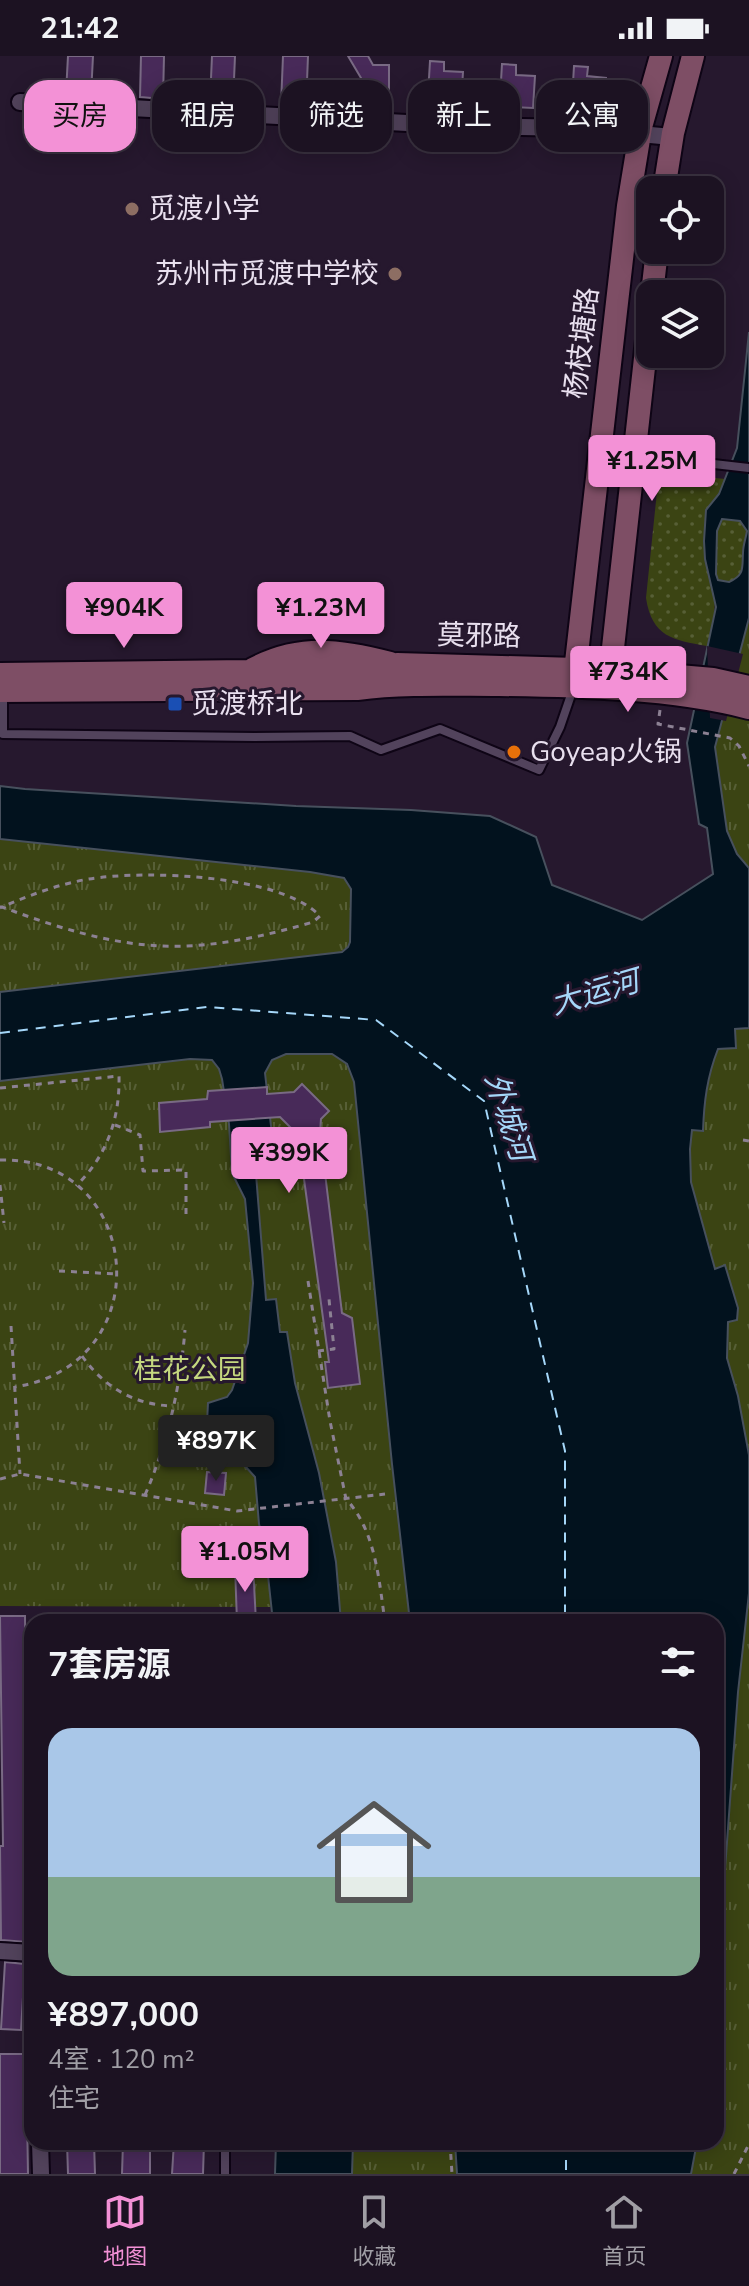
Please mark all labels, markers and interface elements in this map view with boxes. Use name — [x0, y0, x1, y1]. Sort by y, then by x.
text: 21:42 — [40, 8, 119, 49]
chip: 买房 — [24, 80, 136, 152]
chip: 租房 — [152, 80, 264, 152]
chip: 筛选 — [280, 80, 392, 152]
chip: 新上 — [408, 80, 520, 152]
chip: 公寓 — [536, 80, 648, 152]
map controls — [636, 176, 724, 368]
button: locate — [636, 176, 724, 264]
place label: 觅渡小学 — [148, 190, 260, 228]
marker: 觅渡小学 — [123, 200, 141, 218]
place label: 苏州市觅渡中学校 — [155, 255, 379, 293]
marker: 苏州市觅渡中学校 — [386, 265, 404, 283]
button: layers — [636, 280, 724, 368]
street label: 杨枝塘路 — [556, 285, 608, 401]
pin: ¥1.25M — [587, 435, 717, 503]
text: ¥1.25M — [606, 443, 698, 478]
pin: ¥904K — [68, 582, 180, 650]
pin: ¥1.23M — [256, 582, 386, 650]
text: ¥904K — [84, 590, 164, 625]
text: ¥1.23M — [275, 590, 367, 625]
street label: 莫邪路 — [437, 616, 521, 656]
pin: ¥734K — [572, 646, 684, 714]
text: ¥734K — [588, 654, 668, 689]
place label: 觅渡桥北 — [191, 685, 303, 723]
marker: 觅渡桥北 — [166, 695, 184, 713]
place label: Goyeap火锅 — [530, 733, 682, 771]
marker: Goyeap火锅 — [505, 743, 523, 761]
water label: 大运河 — [546, 960, 649, 1025]
water label: 外城河 — [475, 1068, 543, 1171]
pin: ¥399K — [233, 1127, 345, 1195]
text: ¥399K — [249, 1135, 329, 1170]
park label: 桂花公园 — [134, 1351, 246, 1389]
pin: ¥897K — [160, 1415, 272, 1483]
text: ¥897K — [176, 1423, 256, 1458]
pin: ¥1.05M — [180, 1526, 310, 1594]
text: ¥1.05M — [199, 1534, 291, 1569]
icon: filters — [656, 1640, 700, 1684]
text: 7套房源 — [48, 1642, 170, 1688]
icon: home — [302, 1780, 446, 1924]
text: ¥897,000 — [48, 1992, 199, 2038]
text: 4室 · 120 m² — [48, 2042, 195, 2077]
text: 住宅 — [48, 2081, 100, 2116]
tab: 地图 — [103, 2190, 147, 2272]
tab: 收藏 — [352, 2190, 396, 2272]
tab: 首页 — [602, 2190, 646, 2272]

